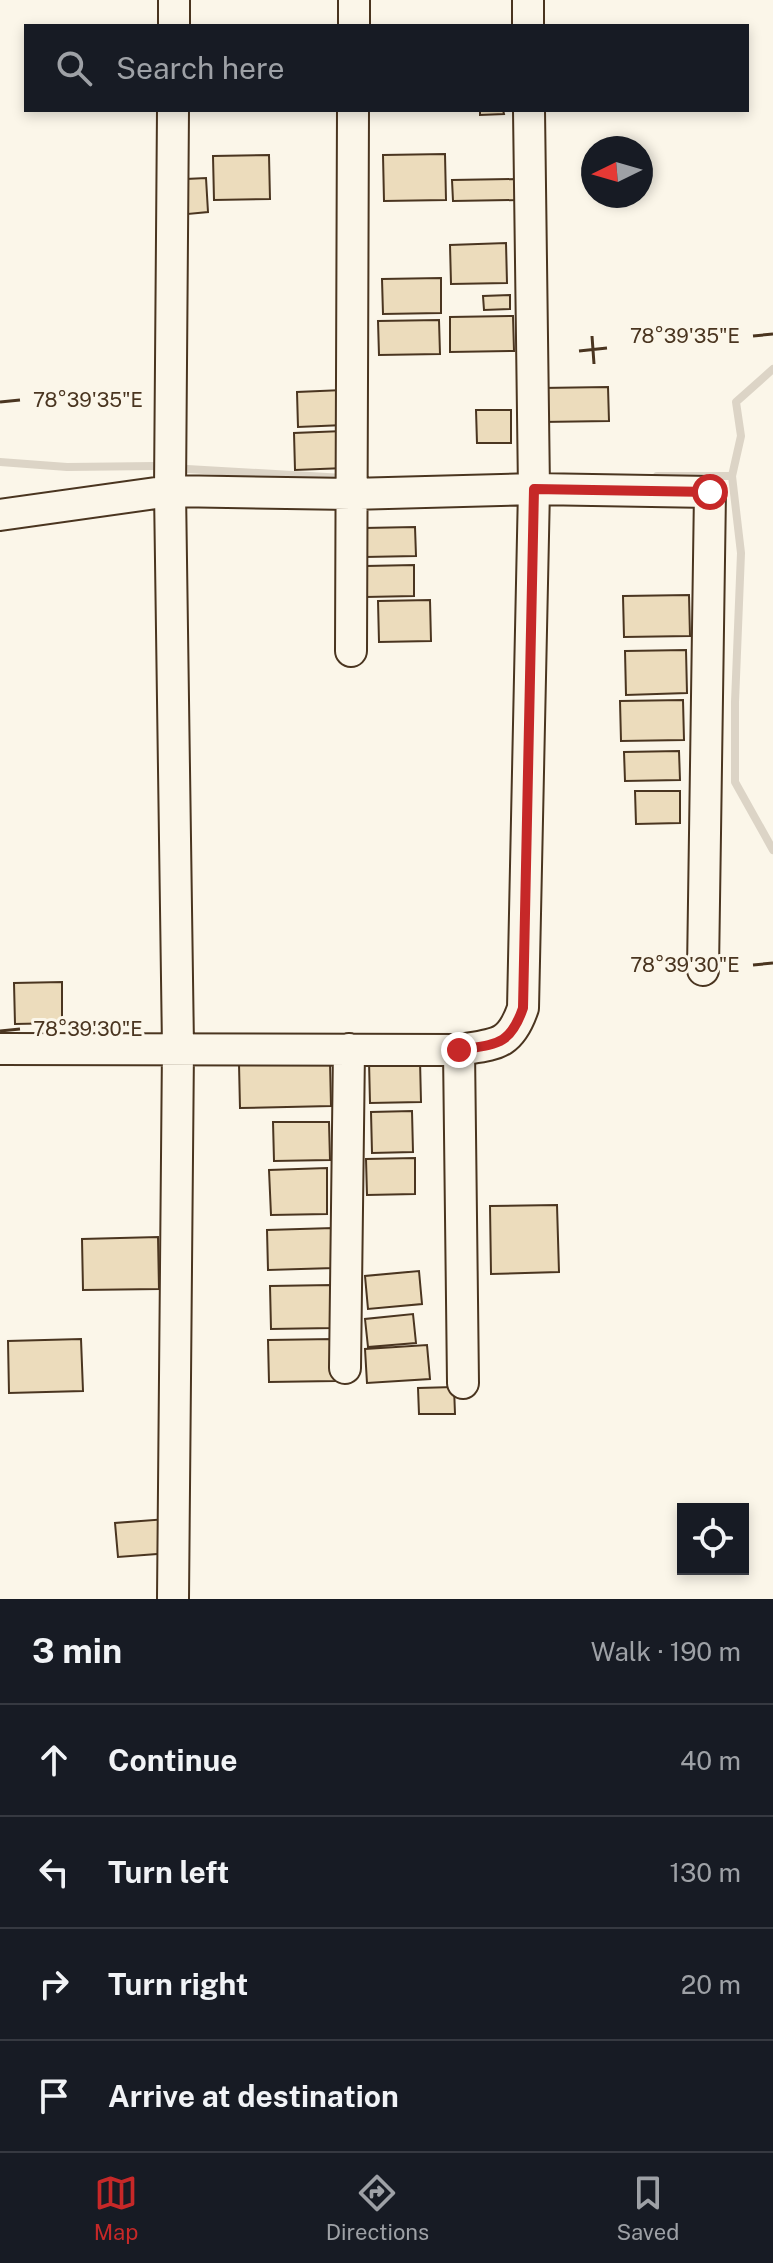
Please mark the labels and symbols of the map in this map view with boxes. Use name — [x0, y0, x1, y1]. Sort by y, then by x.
north arrow — [581, 136, 653, 208]
text: 78°39'35"E — [630, 324, 740, 348]
text: 78°39'35"E — [33, 388, 143, 412]
route start — [692, 474, 728, 510]
text: 78°39'30"E — [630, 953, 740, 977]
text: 78°39'30"E — [33, 1017, 143, 1041]
route end — [441, 1032, 477, 1068]

